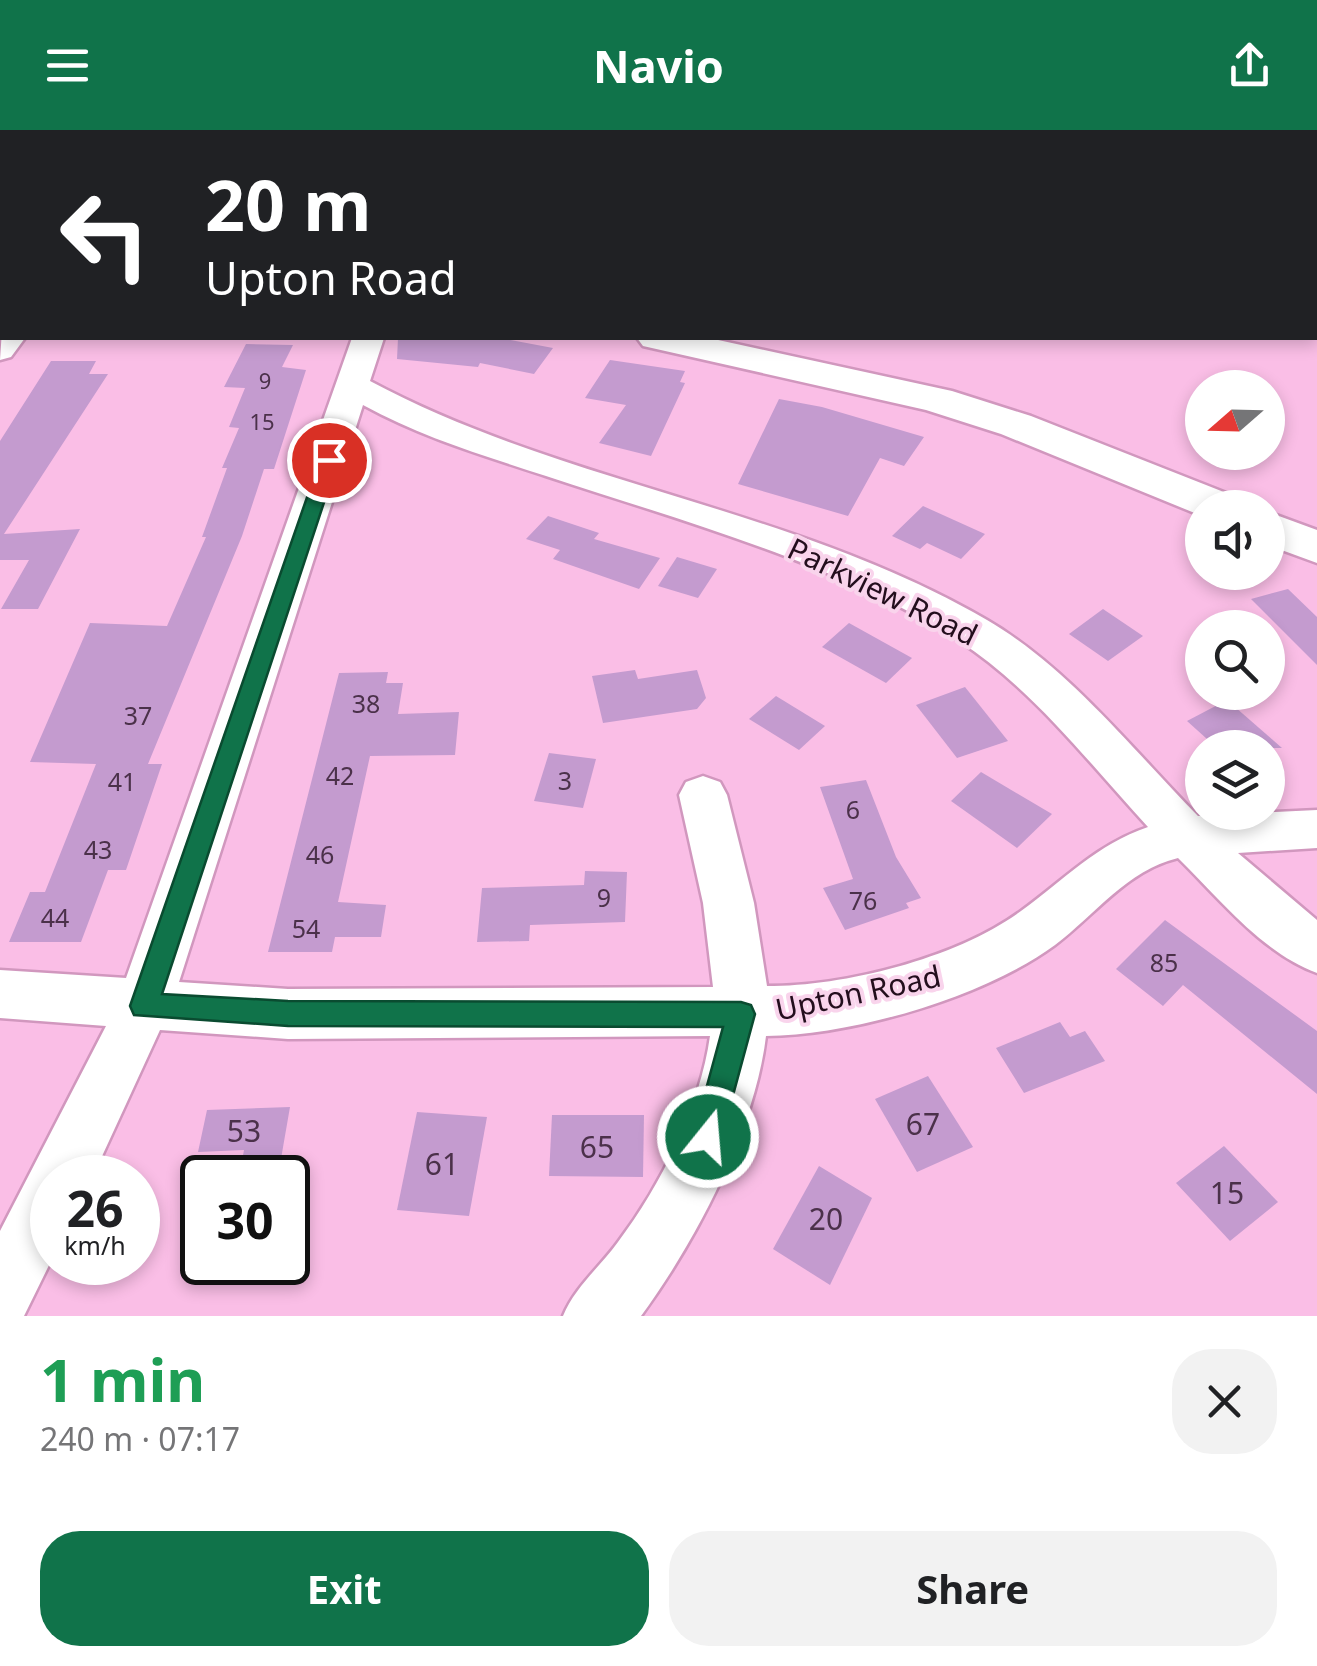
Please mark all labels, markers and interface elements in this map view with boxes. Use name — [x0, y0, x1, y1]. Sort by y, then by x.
text: Navio — [593, 35, 724, 96]
icon: menu — [40, 38, 95, 93]
icon: share — [1222, 38, 1277, 93]
text: 20 m — [205, 156, 372, 252]
icon: left — [40, 170, 170, 300]
text: Upton Road — [205, 247, 457, 308]
house number: 9 — [259, 365, 271, 395]
north arrow — [1185, 370, 1285, 470]
map controls — [1185, 370, 1285, 830]
house number: 15 — [249, 406, 275, 436]
pin — [287, 418, 372, 503]
icon: arrive — [302, 433, 357, 488]
button: sound — [1185, 490, 1285, 590]
street label: Parkview Road — [781, 527, 985, 655]
button: search — [1185, 610, 1285, 710]
house number: 38 — [352, 686, 380, 720]
house number: 37 — [124, 698, 152, 732]
button: layers — [1185, 730, 1285, 830]
house number: 42 — [326, 758, 354, 792]
house number: 3 — [558, 763, 572, 797]
house number: 41 — [108, 764, 136, 798]
house number: 6 — [846, 792, 860, 826]
house number: 43 — [84, 832, 112, 866]
house number: 46 — [306, 837, 334, 871]
house number: 9 — [597, 880, 611, 914]
house number: 76 — [849, 883, 877, 917]
house number: 44 — [41, 900, 69, 934]
house number: 54 — [292, 911, 320, 945]
house number: 85 — [1150, 945, 1178, 979]
street label: Upton Road — [772, 955, 944, 1029]
position arrow — [656, 1085, 760, 1189]
house number: 67 — [906, 1103, 940, 1144]
house number: 53 — [227, 1110, 261, 1151]
house number: 65 — [580, 1126, 614, 1167]
house number: 61 — [425, 1143, 459, 1184]
speed limit sign: 30 — [180, 1155, 310, 1285]
house number: 15 — [1210, 1172, 1244, 1213]
text: 26 — [66, 1174, 124, 1242]
house number: 20 — [809, 1198, 843, 1239]
text: km/h — [64, 1228, 126, 1262]
text: 1 min — [40, 1338, 205, 1420]
button: close — [1172, 1349, 1277, 1454]
text: 240 m · 07:17 — [40, 1417, 240, 1460]
button: Exit — [40, 1531, 649, 1646]
button: Share — [669, 1531, 1277, 1646]

